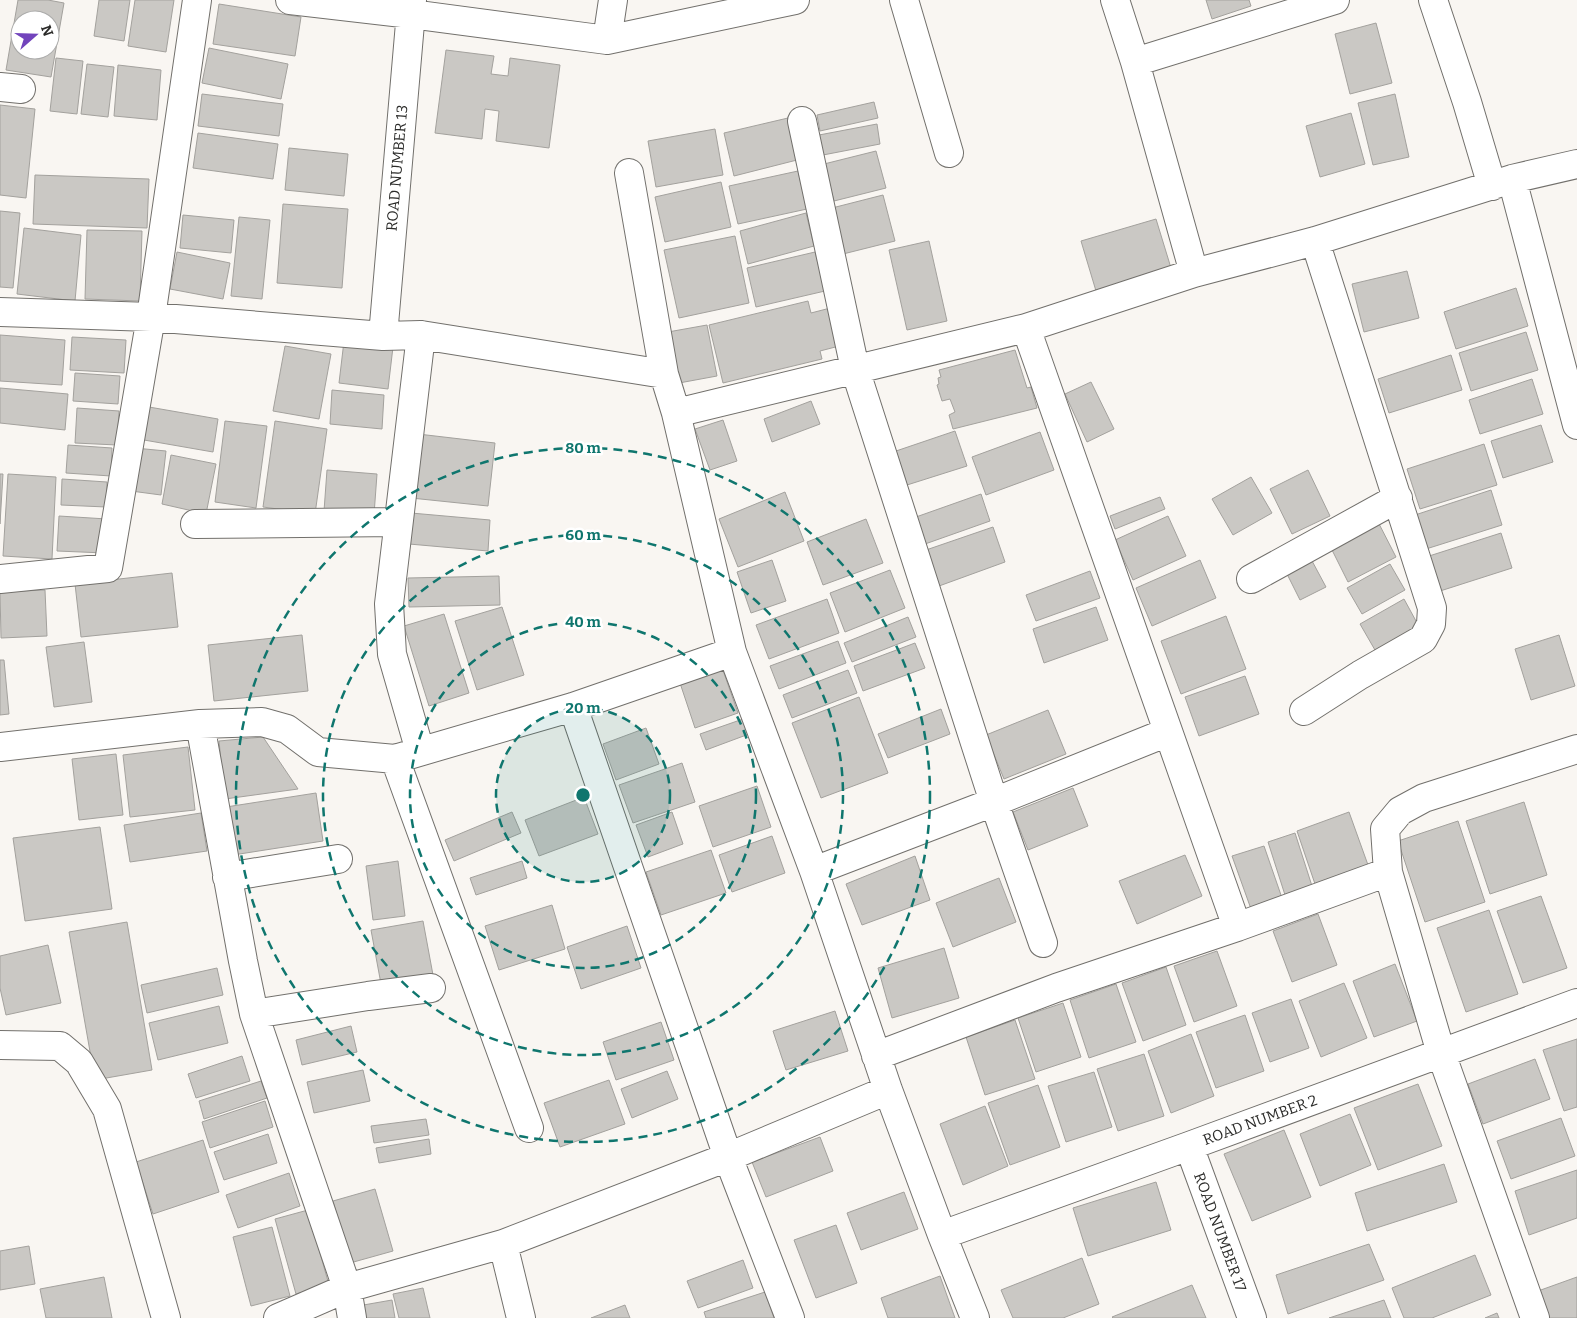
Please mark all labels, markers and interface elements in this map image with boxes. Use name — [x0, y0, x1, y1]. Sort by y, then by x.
north arrow — [10, 10, 60, 60]
text: N — [37, 23, 57, 39]
street label: ROAD NUMBER 13 — [383, 104, 411, 232]
text: 80 m — [565, 439, 601, 457]
text: 60 m — [565, 526, 601, 544]
text: 40 m — [565, 613, 602, 631]
text: 20 m — [566, 699, 601, 717]
centre of rings — [574, 786, 592, 804]
street label: ROAD NUMBER 2 — [1200, 1091, 1320, 1149]
street label: ROAD NUMBER 17 — [1190, 1170, 1250, 1294]

